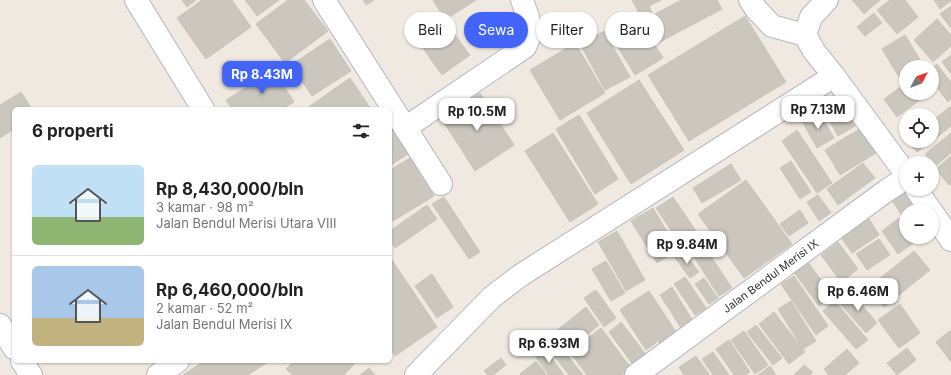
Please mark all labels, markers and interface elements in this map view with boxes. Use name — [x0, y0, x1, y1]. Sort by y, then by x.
chip: Beli — [404, 12, 456, 48]
chip: Sewa — [464, 12, 528, 48]
chip: Filter — [536, 12, 597, 48]
chip: Baru — [605, 12, 664, 48]
north arrow — [899, 60, 939, 100]
map controls — [899, 60, 939, 244]
pin: Rp 8.43M — [221, 61, 303, 95]
text: Rp 8.43M — [231, 66, 293, 82]
pin: Rp 7.13M — [777, 96, 859, 130]
pin: Rp 10.5M — [436, 98, 518, 132]
text: Rp 7.13M — [790, 101, 846, 117]
text: Rp 10.5M — [448, 103, 506, 119]
button: locate — [899, 108, 939, 148]
icon: filters — [350, 120, 372, 142]
text: 6 properti — [32, 121, 114, 141]
button: + — [899, 156, 939, 196]
text: Rp 8,430,000/bln — [156, 179, 304, 199]
icon: home — [64, 181, 112, 229]
text: 3 kamar · 98 m² — [156, 199, 254, 215]
button: − — [899, 204, 939, 244]
text: Jalan Bendul Merisi Utara VIII — [156, 215, 337, 231]
pin: Rp 9.84M — [646, 231, 728, 265]
text: Rp 9.84M — [656, 236, 718, 252]
street label: Jalan Bendul Merisi IX — [720, 236, 822, 316]
pin: Rp 6.46M — [817, 278, 899, 312]
text: Rp 6,460,000/bln — [156, 280, 304, 300]
icon: home — [64, 282, 112, 330]
text: Rp 6.46M — [827, 283, 889, 299]
text: 2 kamar · 52 m² — [156, 300, 253, 316]
text: Jalan Bendul Merisi IX — [156, 316, 292, 332]
pin: Rp 6.93M — [508, 330, 590, 364]
text: Rp 6.93M — [519, 335, 580, 351]

